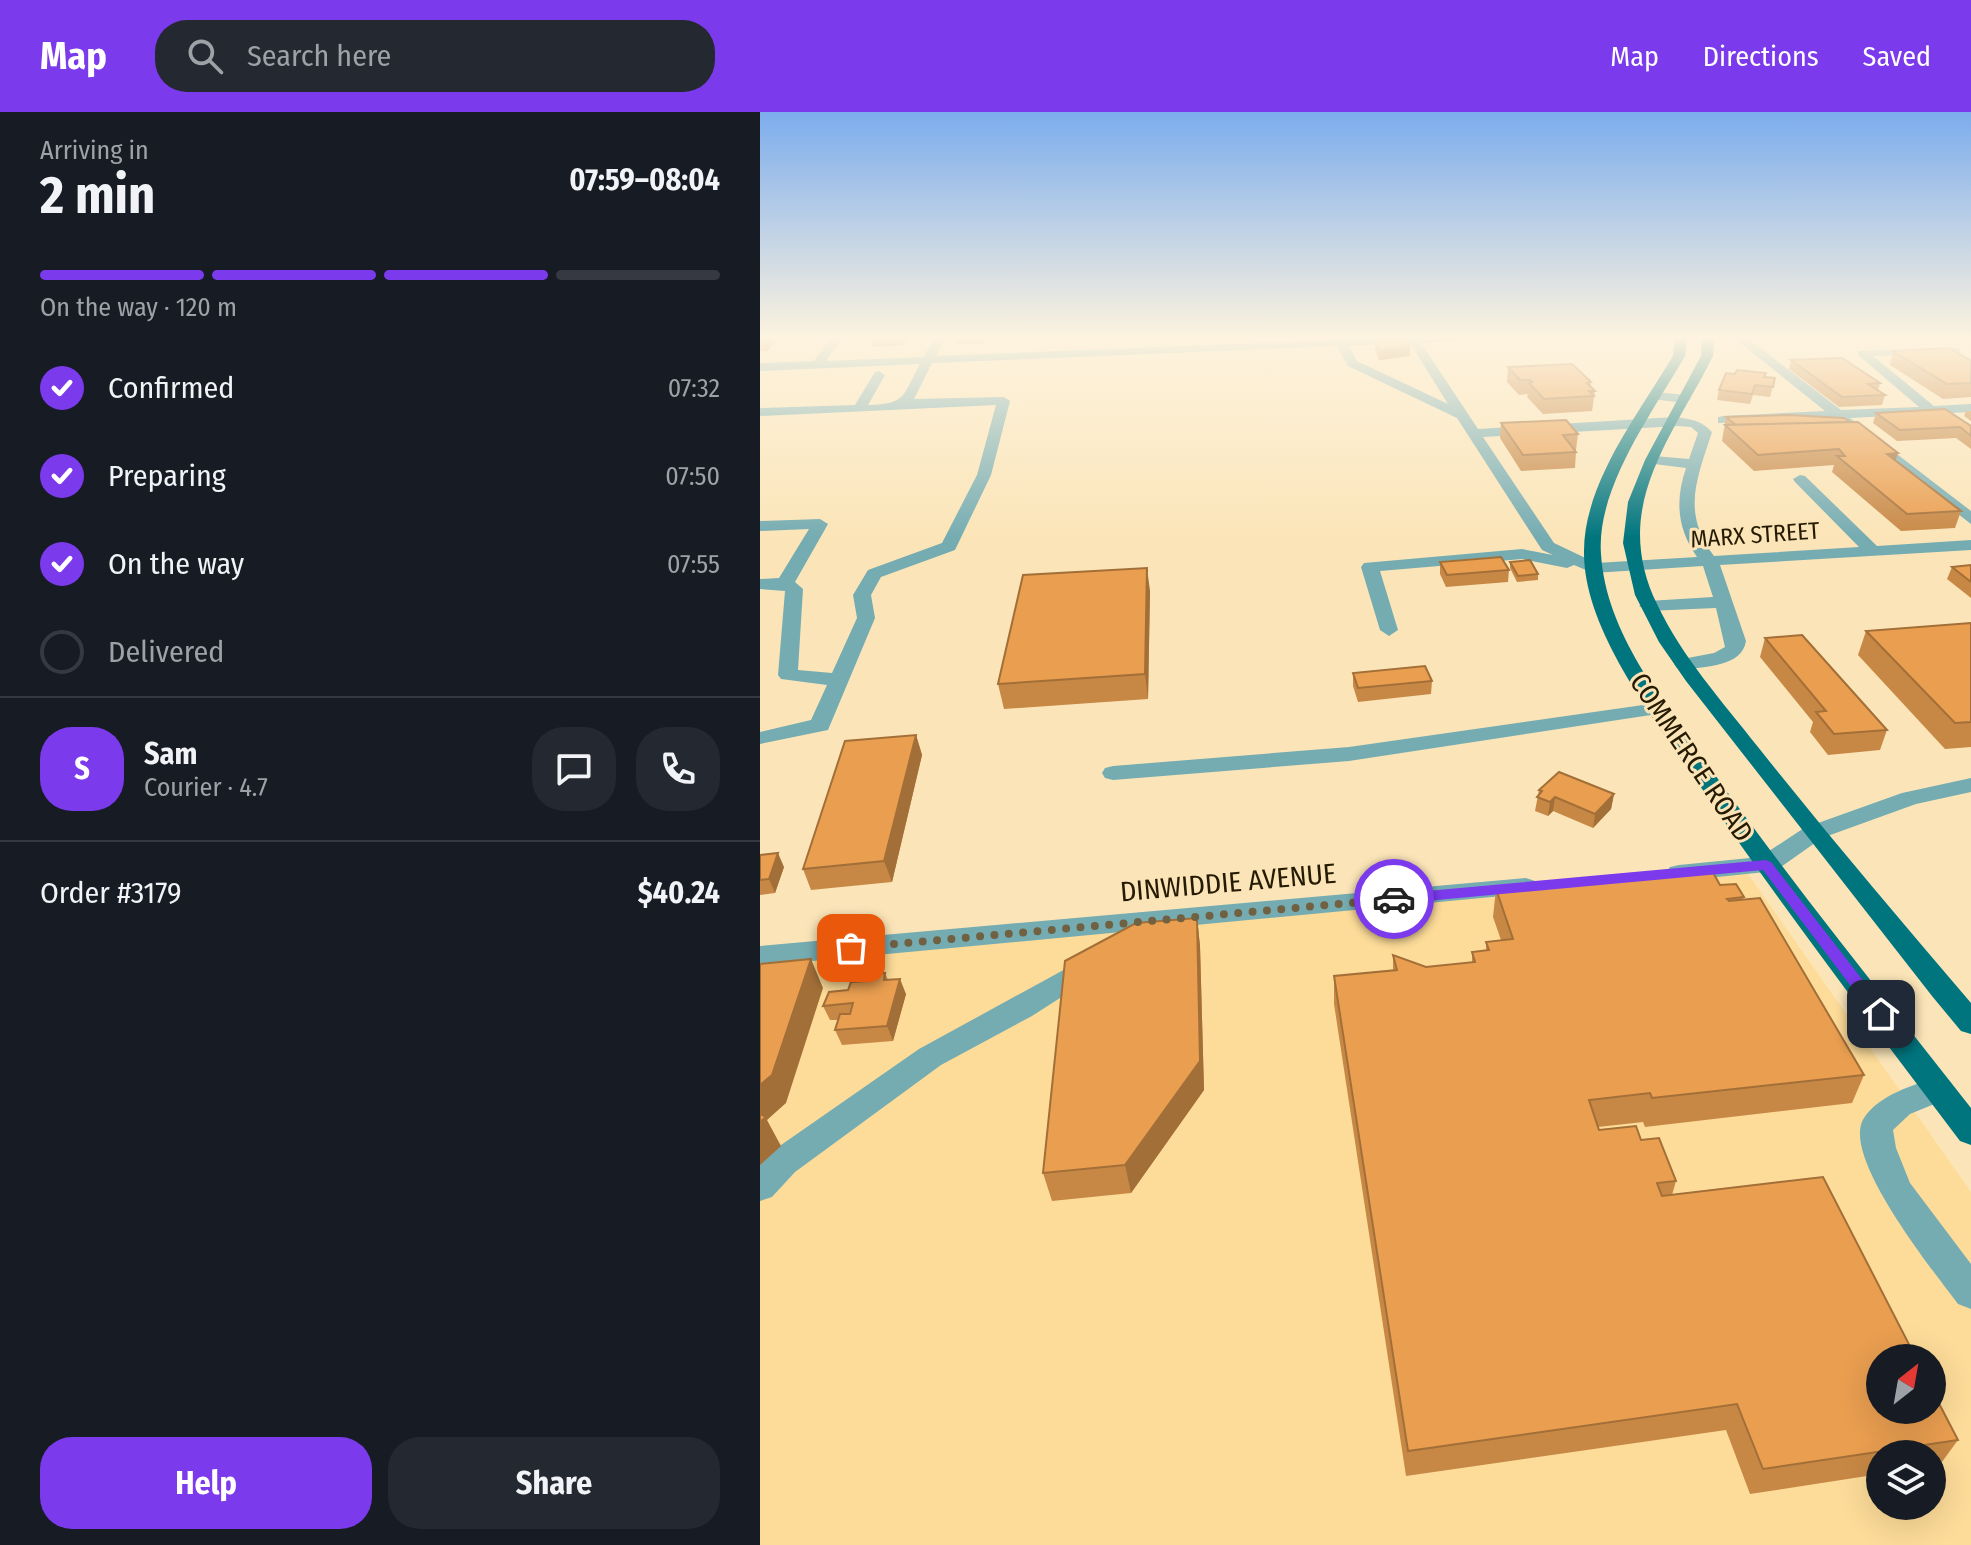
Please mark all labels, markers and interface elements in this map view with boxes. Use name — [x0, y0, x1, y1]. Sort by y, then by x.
search box — [155, 20, 715, 92]
text: Map — [40, 33, 107, 79]
icon: search — [183, 34, 227, 78]
text: Search here — [247, 38, 391, 74]
text: Map — [1610, 40, 1659, 73]
text: Directions — [1703, 40, 1819, 73]
text: Saved — [1863, 40, 1931, 73]
text: Arriving in — [40, 135, 149, 166]
text: 07:59–08:04 — [569, 162, 720, 198]
text: 2 min — [40, 164, 155, 227]
text: On the way · 120 m — [40, 292, 237, 323]
icon: check — [40, 366, 84, 410]
text: Confirmed — [108, 370, 234, 406]
text: 07:32 — [668, 373, 720, 404]
icon: check — [40, 454, 84, 498]
text: Preparing — [108, 458, 226, 494]
text: 07:50 — [665, 461, 720, 492]
street label: MARX STREET — [1690, 517, 1820, 553]
icon: check — [40, 542, 84, 586]
text: On the way — [108, 546, 244, 582]
text: 07:55 — [667, 549, 720, 580]
text: Delivered — [108, 634, 224, 670]
street label: COMMERCE ROAD — [1623, 667, 1760, 848]
button: chat — [532, 727, 616, 811]
button: phone — [636, 727, 720, 811]
text: Sam — [144, 736, 197, 772]
text: S — [74, 751, 90, 787]
text: Courier · 4.7 — [144, 772, 268, 803]
street label: DINWIDDIE AVENUE — [1119, 857, 1337, 908]
courier — [1354, 859, 1434, 939]
text: Order #3179 — [40, 875, 182, 911]
text: $40.24 — [638, 875, 720, 911]
icon: car — [1372, 877, 1416, 921]
pin — [817, 914, 885, 982]
icon: bag — [829, 926, 873, 970]
pin — [1847, 980, 1915, 1048]
icon: home — [1859, 992, 1903, 1036]
north arrow — [1866, 1344, 1946, 1424]
map controls — [1866, 1344, 1946, 1520]
button: Help — [40, 1437, 372, 1529]
button: Share — [388, 1437, 720, 1529]
button: layers — [1866, 1440, 1946, 1520]

